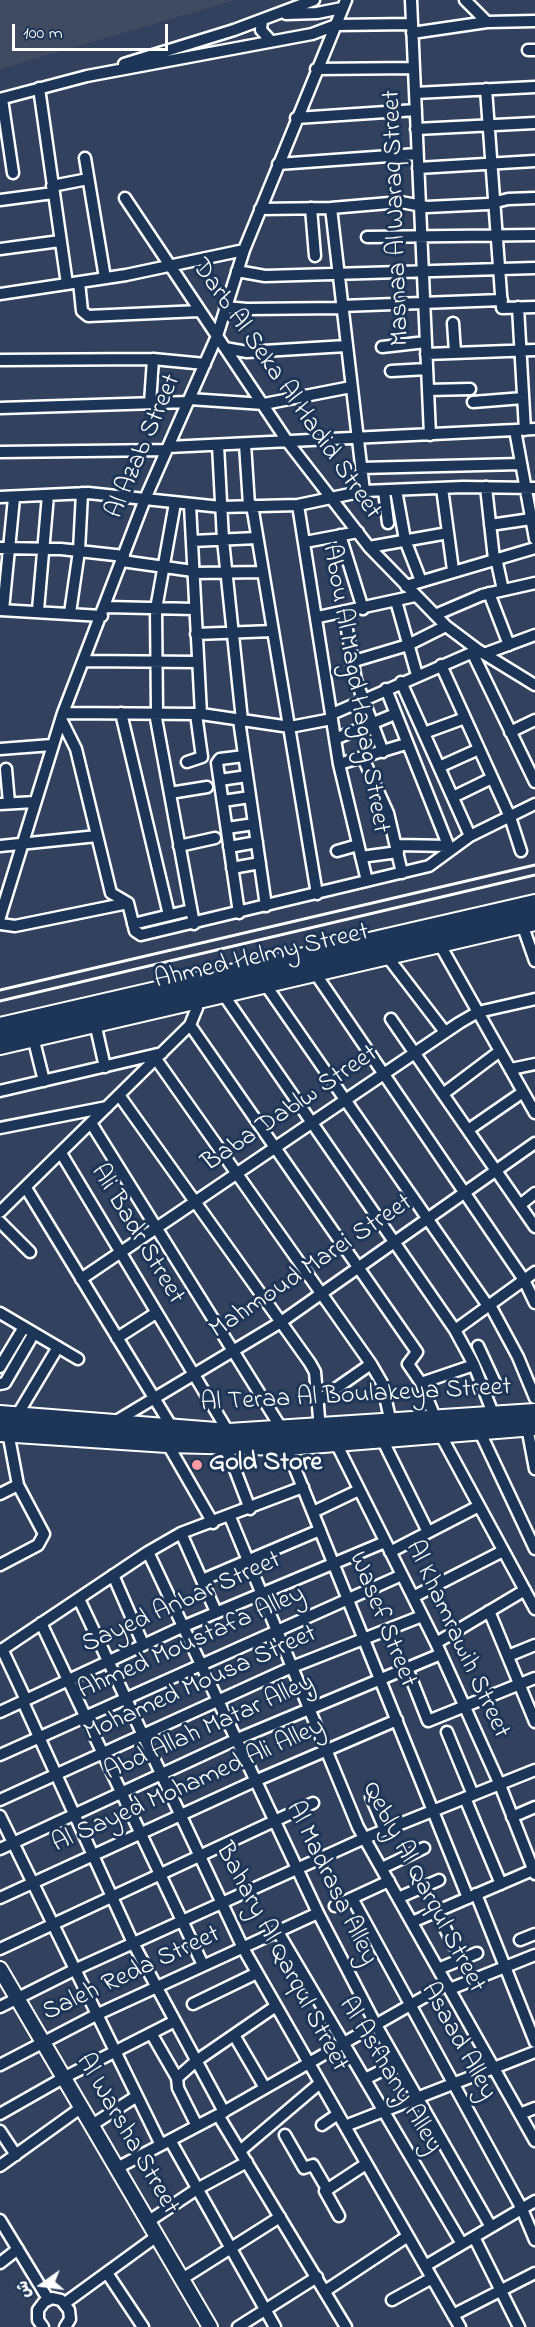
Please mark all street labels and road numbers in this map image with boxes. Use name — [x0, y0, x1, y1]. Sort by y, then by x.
street label: Masnaa Al Waraq Street — [378, 89, 418, 347]
street label: Darb Al Seka Al Hadid Street — [183, 254, 387, 526]
street label: Al Azab Street — [101, 370, 189, 524]
street label: Abou Al Magd Hagag Street — [313, 542, 395, 836]
street label: Ahmed Helmy Street — [152, 918, 372, 998]
street label: Baba Dablw Street — [197, 1040, 385, 1180]
street label: Ali Badr Street — [82, 1159, 190, 1311]
street label: Mahmoud Marei Street — [205, 1189, 419, 1347]
street label: Al Teraa Al Boulakeya Street — [200, 1373, 512, 1421]
street label: Al Khamrawih Street — [397, 1536, 515, 1744]
street label: Sayed Anbar Street — [78, 1546, 286, 1662]
street label: Wasef Street — [340, 1548, 422, 1692]
street label: Ahmed Moustafa Alley — [74, 1580, 310, 1708]
street label: Mohamed Mousa Street — [80, 1620, 322, 1750]
street label: Abd Allah Matar Alley — [100, 1669, 320, 1789]
street label: Al Sayed Mohamed Ali Alley — [48, 1713, 330, 1861]
street label: Qebly Al Qarqul Street — [353, 1777, 491, 1999]
street label: Al Madrasa Alley — [277, 1797, 383, 1971]
street label: Bahary Al Qarqul Street — [206, 1838, 354, 2078]
street label: Saleh Reda Street — [38, 1920, 226, 2030]
street label: Asaad Alley — [412, 1978, 502, 2106]
street label: Al Asfhany Alley — [330, 1992, 448, 2160]
street label: Al Warsha Street — [67, 2049, 185, 2221]

